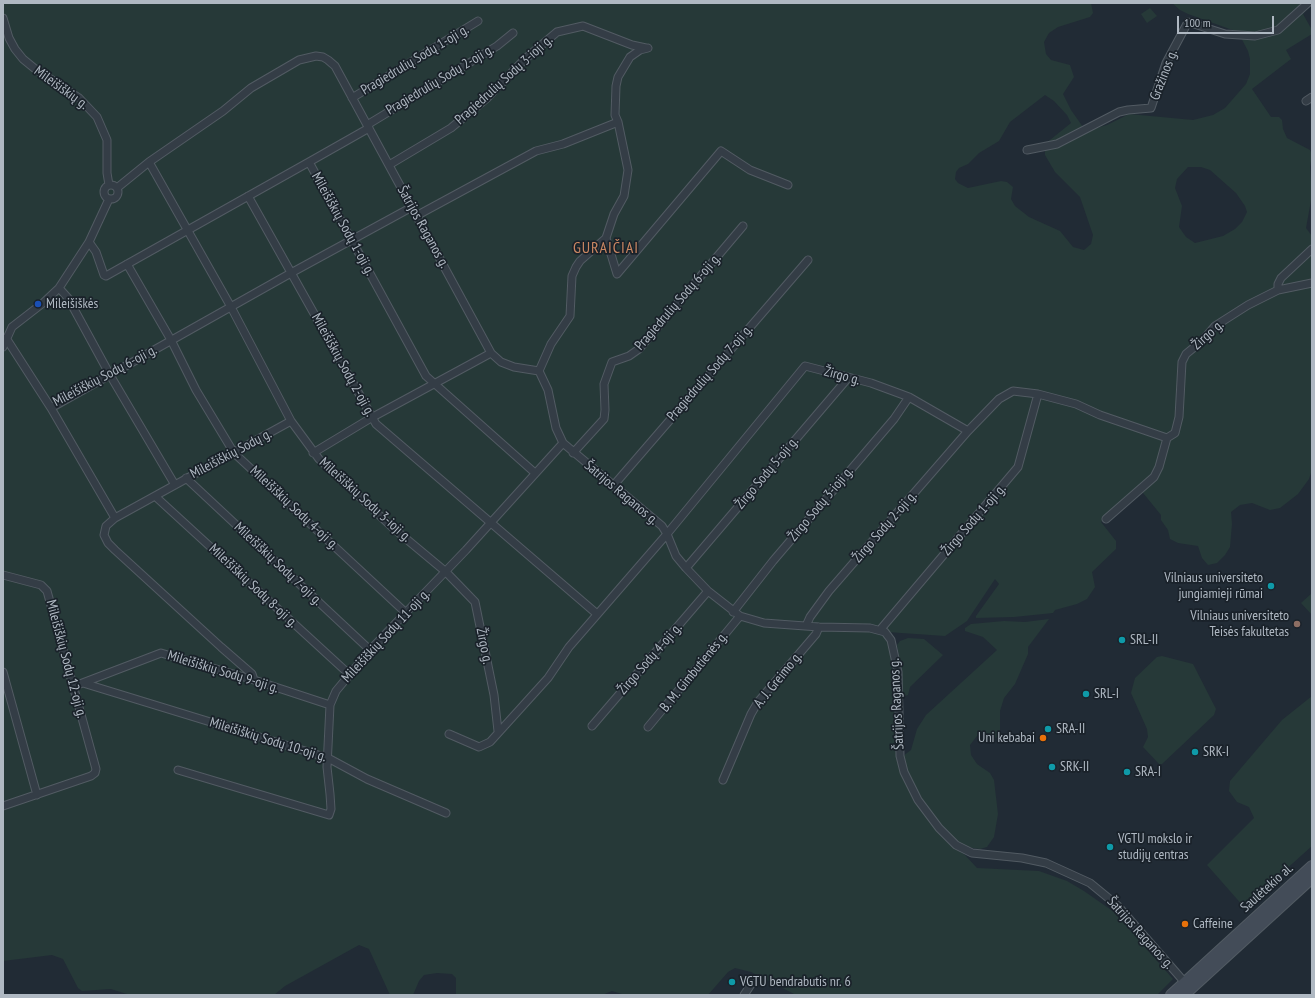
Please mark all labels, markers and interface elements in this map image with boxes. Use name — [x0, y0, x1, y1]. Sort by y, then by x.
scale bar — [1179, 8, 1276, 34]
text: 100 m — [1184, 15, 1211, 30]
street label: Pragiedrulių Sodų 1-oji g. — [358, 21, 472, 99]
street label: Pragiedrulių Sodų 3-ioji g. — [452, 32, 556, 128]
street label: Pragiedrulių Sodų 2-oji g. — [383, 41, 497, 119]
street label: Gražinos g. — [1147, 47, 1181, 103]
street label: Mileišiškių g. — [31, 63, 91, 113]
street label: Mileišiškių Sodų 1-oji g. — [308, 170, 378, 278]
street label: Šatrijos Raganos g. — [393, 183, 453, 271]
district label: GURAIČIAI — [573, 238, 639, 258]
street label: Pragiedrulių Sodų 6-oji g. — [631, 250, 725, 354]
place label: Mileišiškės — [46, 296, 98, 312]
marker: Mileišiškės — [33, 299, 43, 309]
street label: Mileišiškių Sodų 2-oji g. — [308, 311, 378, 419]
street label: Žirgo g. — [1189, 317, 1227, 353]
street label: Pragiedrulių Sodų 7-oji g. — [664, 321, 756, 425]
street label: Mileišiškių Sodų 6-oji g. — [50, 342, 160, 410]
street label: Žirgo g. — [822, 363, 862, 389]
street label: Mileišiškių Sodų g. — [187, 426, 275, 482]
street label: Žirgo Sodų 5-oji g. — [732, 433, 802, 513]
street label: Mileišiškių Sodų 3-ioji g. — [315, 454, 415, 546]
street label: Šatrijos Raganos g. — [581, 457, 661, 529]
street label: Mileišiškių Sodų 4-oji g. — [246, 463, 342, 553]
street label: Žirgo Sodų 3-ioji g. — [785, 463, 857, 545]
street label: Žirgo Sodų 1-oji g. — [938, 481, 1010, 559]
street label: Žirgo Sodų 2-oji g. — [849, 488, 921, 566]
street label: Mileišiškių Sodų 7-oji g. — [230, 519, 326, 609]
street label: Mileišiškių Sodų 8-oji g. — [205, 541, 301, 631]
place label: Vilniaus universiteto jungiamieji rūmai — [1164, 570, 1263, 602]
marker: Vilniaus universiteto jungiamieji rūmai — [1266, 581, 1276, 591]
street label: Mileišiškių Sodų 11-oji g. — [338, 586, 434, 686]
street label: Mileišiškių Sodų 12-oji g. — [42, 598, 90, 720]
place label: Vilniaus universiteto Teisės fakultetas — [1190, 608, 1289, 640]
marker: Vilniaus universiteto Teisės fakultetas — [1292, 619, 1302, 629]
street label: Žirgo Sodų 4-oji g. — [614, 620, 686, 698]
street label: Žirgo g. — [472, 626, 496, 666]
street label: B. M. Gimbutienės g. — [656, 628, 732, 716]
place label: SRL-II — [1130, 632, 1158, 648]
marker: SRL-II — [1117, 635, 1127, 645]
street label: Mileišiškių Sodų 9-oji g. — [165, 647, 281, 697]
street label: A. J. Greimo g. — [750, 649, 806, 711]
street label: Šatrijos Raganos g. — [886, 658, 908, 750]
place label: SRL-I — [1094, 686, 1119, 702]
marker: SRL-I — [1081, 689, 1091, 699]
street label: Mileišiškių Sodų 10-oji g. — [207, 714, 329, 766]
place label: SRA-II — [1056, 721, 1085, 737]
marker: SRA-II — [1043, 724, 1053, 734]
place label: Uni kebabai — [978, 730, 1035, 746]
marker: Uni kebabai — [1038, 733, 1048, 743]
place label: SRK-I — [1203, 744, 1229, 760]
marker: SRK-I — [1190, 747, 1200, 757]
place label: SRK-II — [1060, 759, 1089, 775]
marker: SRK-II — [1047, 762, 1057, 772]
place label: SRA-I — [1135, 764, 1161, 780]
marker: SRA-I — [1122, 767, 1132, 777]
place label: VGTU mokslo ir studijų centras — [1118, 831, 1192, 864]
marker: VGTU mokslo ir studijų centras — [1105, 842, 1115, 852]
street label: Saulėtekio al. — [1237, 860, 1297, 916]
street label: Šatrijos Raganos g. — [1103, 893, 1177, 973]
place label: Caffeine — [1193, 916, 1233, 932]
marker: Caffeine — [1180, 919, 1190, 929]
place label: VGTU bendrabutis nr. 6 — [740, 974, 851, 990]
marker: VGTU bendrabutis nr. 6 — [727, 977, 737, 987]

